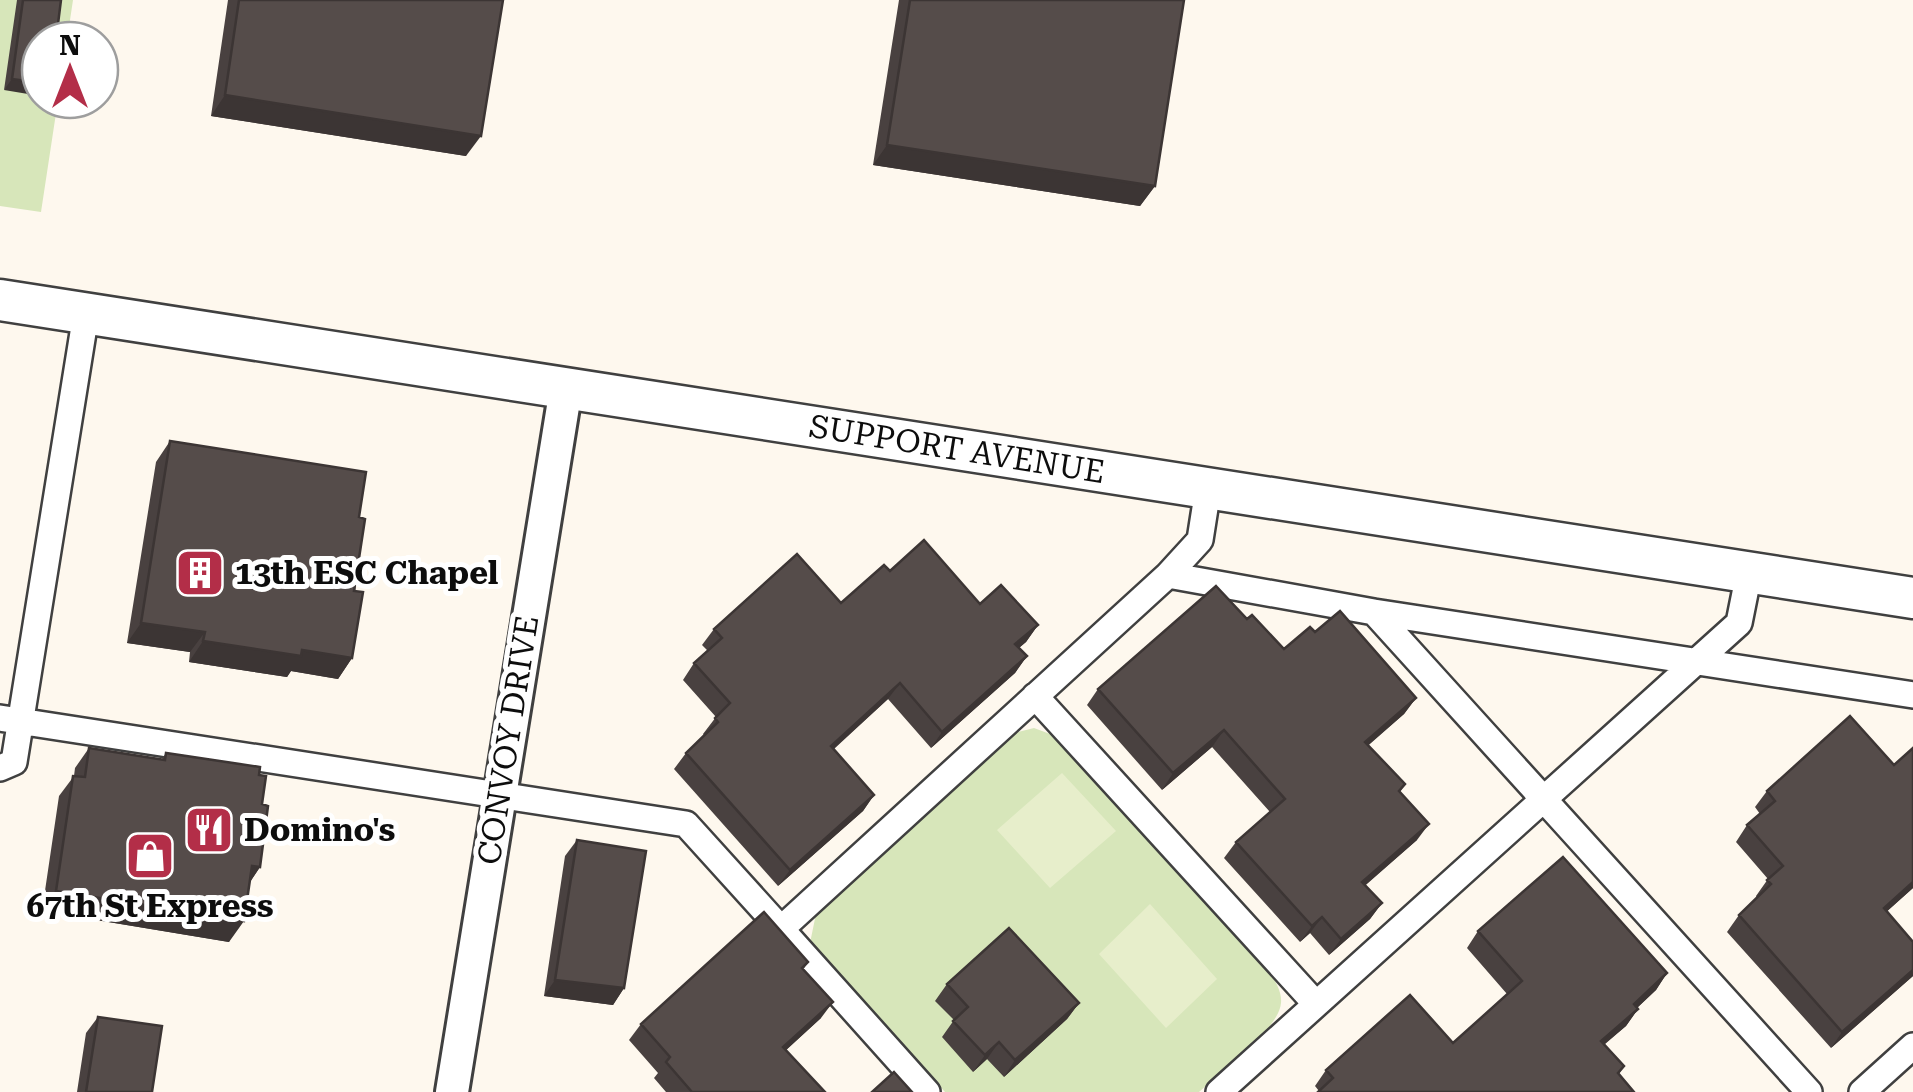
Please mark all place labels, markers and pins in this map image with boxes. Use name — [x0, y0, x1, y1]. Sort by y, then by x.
building icon: 13th ESC Chapel — [174, 547, 226, 599]
place label: 13th ESC Chapel — [235, 554, 499, 592]
restaurant icon: Domino's — [183, 804, 235, 856]
place label: Domino's — [244, 811, 395, 849]
shop icon: 67th St Express — [124, 830, 176, 882]
place label: 67th St Express — [26, 887, 274, 925]

